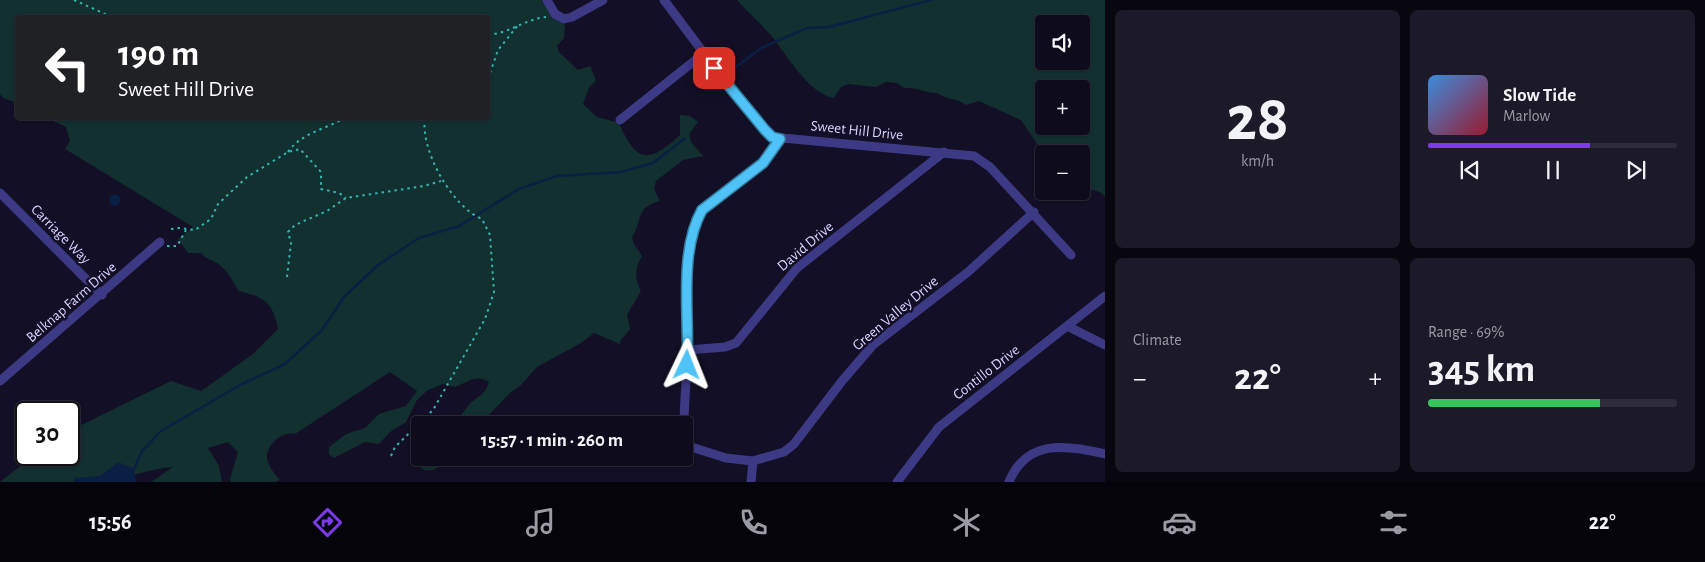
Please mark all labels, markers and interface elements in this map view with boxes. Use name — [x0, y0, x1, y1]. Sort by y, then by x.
map controls — [1035, 15, 1090, 200]
button: sound — [1035, 15, 1090, 70]
icon: left — [35, 35, 100, 100]
text: 190 m — [118, 37, 199, 72]
pin — [693, 47, 735, 89]
icon: arrive — [700, 54, 728, 82]
text: Sweet Hill Drive — [118, 78, 254, 100]
button: + — [1035, 80, 1090, 135]
text: Slow Tide — [1503, 86, 1576, 105]
text: 28 — [1226, 87, 1289, 152]
text: Marlow — [1503, 108, 1550, 124]
street label: Sweet Hill Drive — [810, 118, 904, 143]
button: − — [1035, 145, 1090, 200]
text: km/h — [1241, 153, 1274, 169]
icon: previous — [1456, 156, 1484, 184]
icon: pause — [1539, 156, 1567, 184]
icon: next — [1622, 156, 1650, 184]
street label: Carriage Way — [28, 202, 94, 267]
street label: David Drive — [775, 219, 836, 274]
street label: Belknap Farm Drive — [24, 259, 119, 345]
street label: Green Valley Drive — [850, 273, 941, 353]
text: Range · 69% — [1428, 324, 1504, 340]
text: Climate — [1133, 332, 1182, 348]
position arrow — [660, 338, 712, 390]
street label: Contillo Drive — [950, 342, 1022, 403]
text: 345 km — [1428, 351, 1535, 389]
text: 22° — [1234, 359, 1281, 397]
text: − — [1133, 365, 1146, 393]
text: + — [1369, 365, 1382, 393]
speed limit sign: 30 — [15, 401, 80, 466]
text: 15:57 · 1 min · 260 m — [481, 431, 623, 450]
icon: directions — [310, 505, 345, 540]
icon: music — [523, 505, 558, 540]
icon: phone — [736, 505, 771, 540]
icon: climate — [949, 505, 984, 540]
icon: car — [1162, 505, 1197, 540]
icon: filters — [1376, 505, 1411, 540]
text: 15:56 — [89, 511, 132, 533]
text: 22° — [1589, 511, 1616, 533]

